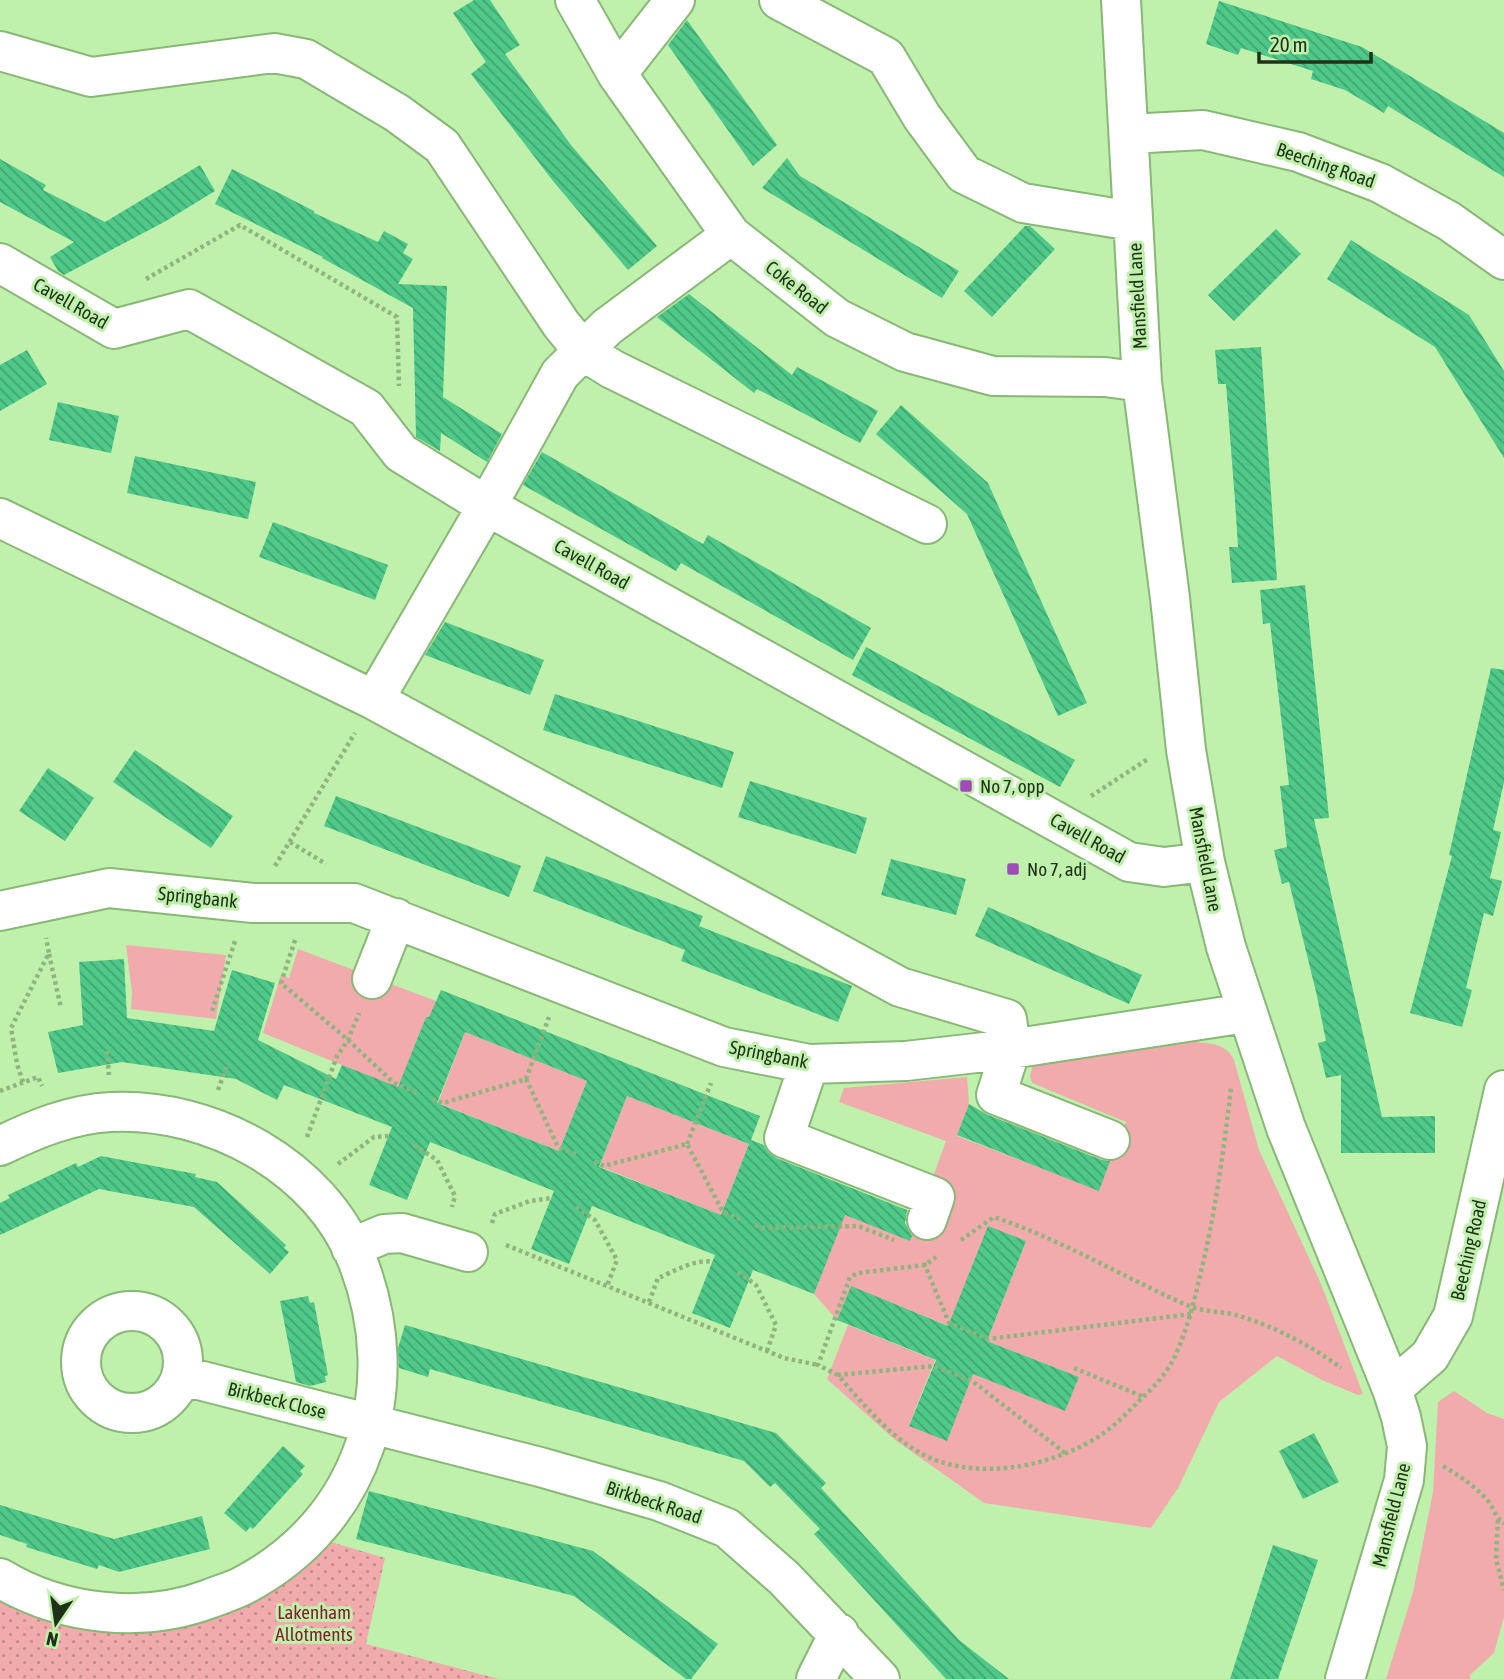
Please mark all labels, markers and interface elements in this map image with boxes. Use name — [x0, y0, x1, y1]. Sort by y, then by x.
scale bar — [1259, 21, 1371, 65]
text: 20 m — [1270, 32, 1308, 56]
street label: Beeching Road — [1274, 138, 1378, 192]
street label: Mansfield Lane — [1123, 242, 1151, 350]
street label: Coke Road — [761, 256, 833, 318]
street label: Cavell Road — [30, 273, 112, 333]
street label: Cavell Road — [551, 534, 633, 594]
place label: No 7, opp — [980, 775, 1045, 797]
marker: No 7, opp — [958, 778, 974, 794]
street label: Mansfield Lane — [1185, 805, 1227, 913]
street label: Cavell Road — [1047, 808, 1129, 868]
place label: No 7, adj — [1027, 858, 1087, 880]
marker: No 7, adj — [1005, 861, 1021, 877]
street label: Springbank — [157, 882, 239, 912]
street label: Springbank — [728, 1036, 811, 1073]
street label: Beeching Road — [1446, 1197, 1490, 1303]
street label: Birkbeck Close — [226, 1377, 328, 1423]
street label: Mansfield Lane — [1367, 1461, 1415, 1569]
street label: Birkbeck Road — [603, 1476, 705, 1528]
north arrow — [21, 1588, 91, 1658]
park label: Lakenham Allotments — [275, 1601, 353, 1645]
text: N — [44, 1628, 60, 1652]

